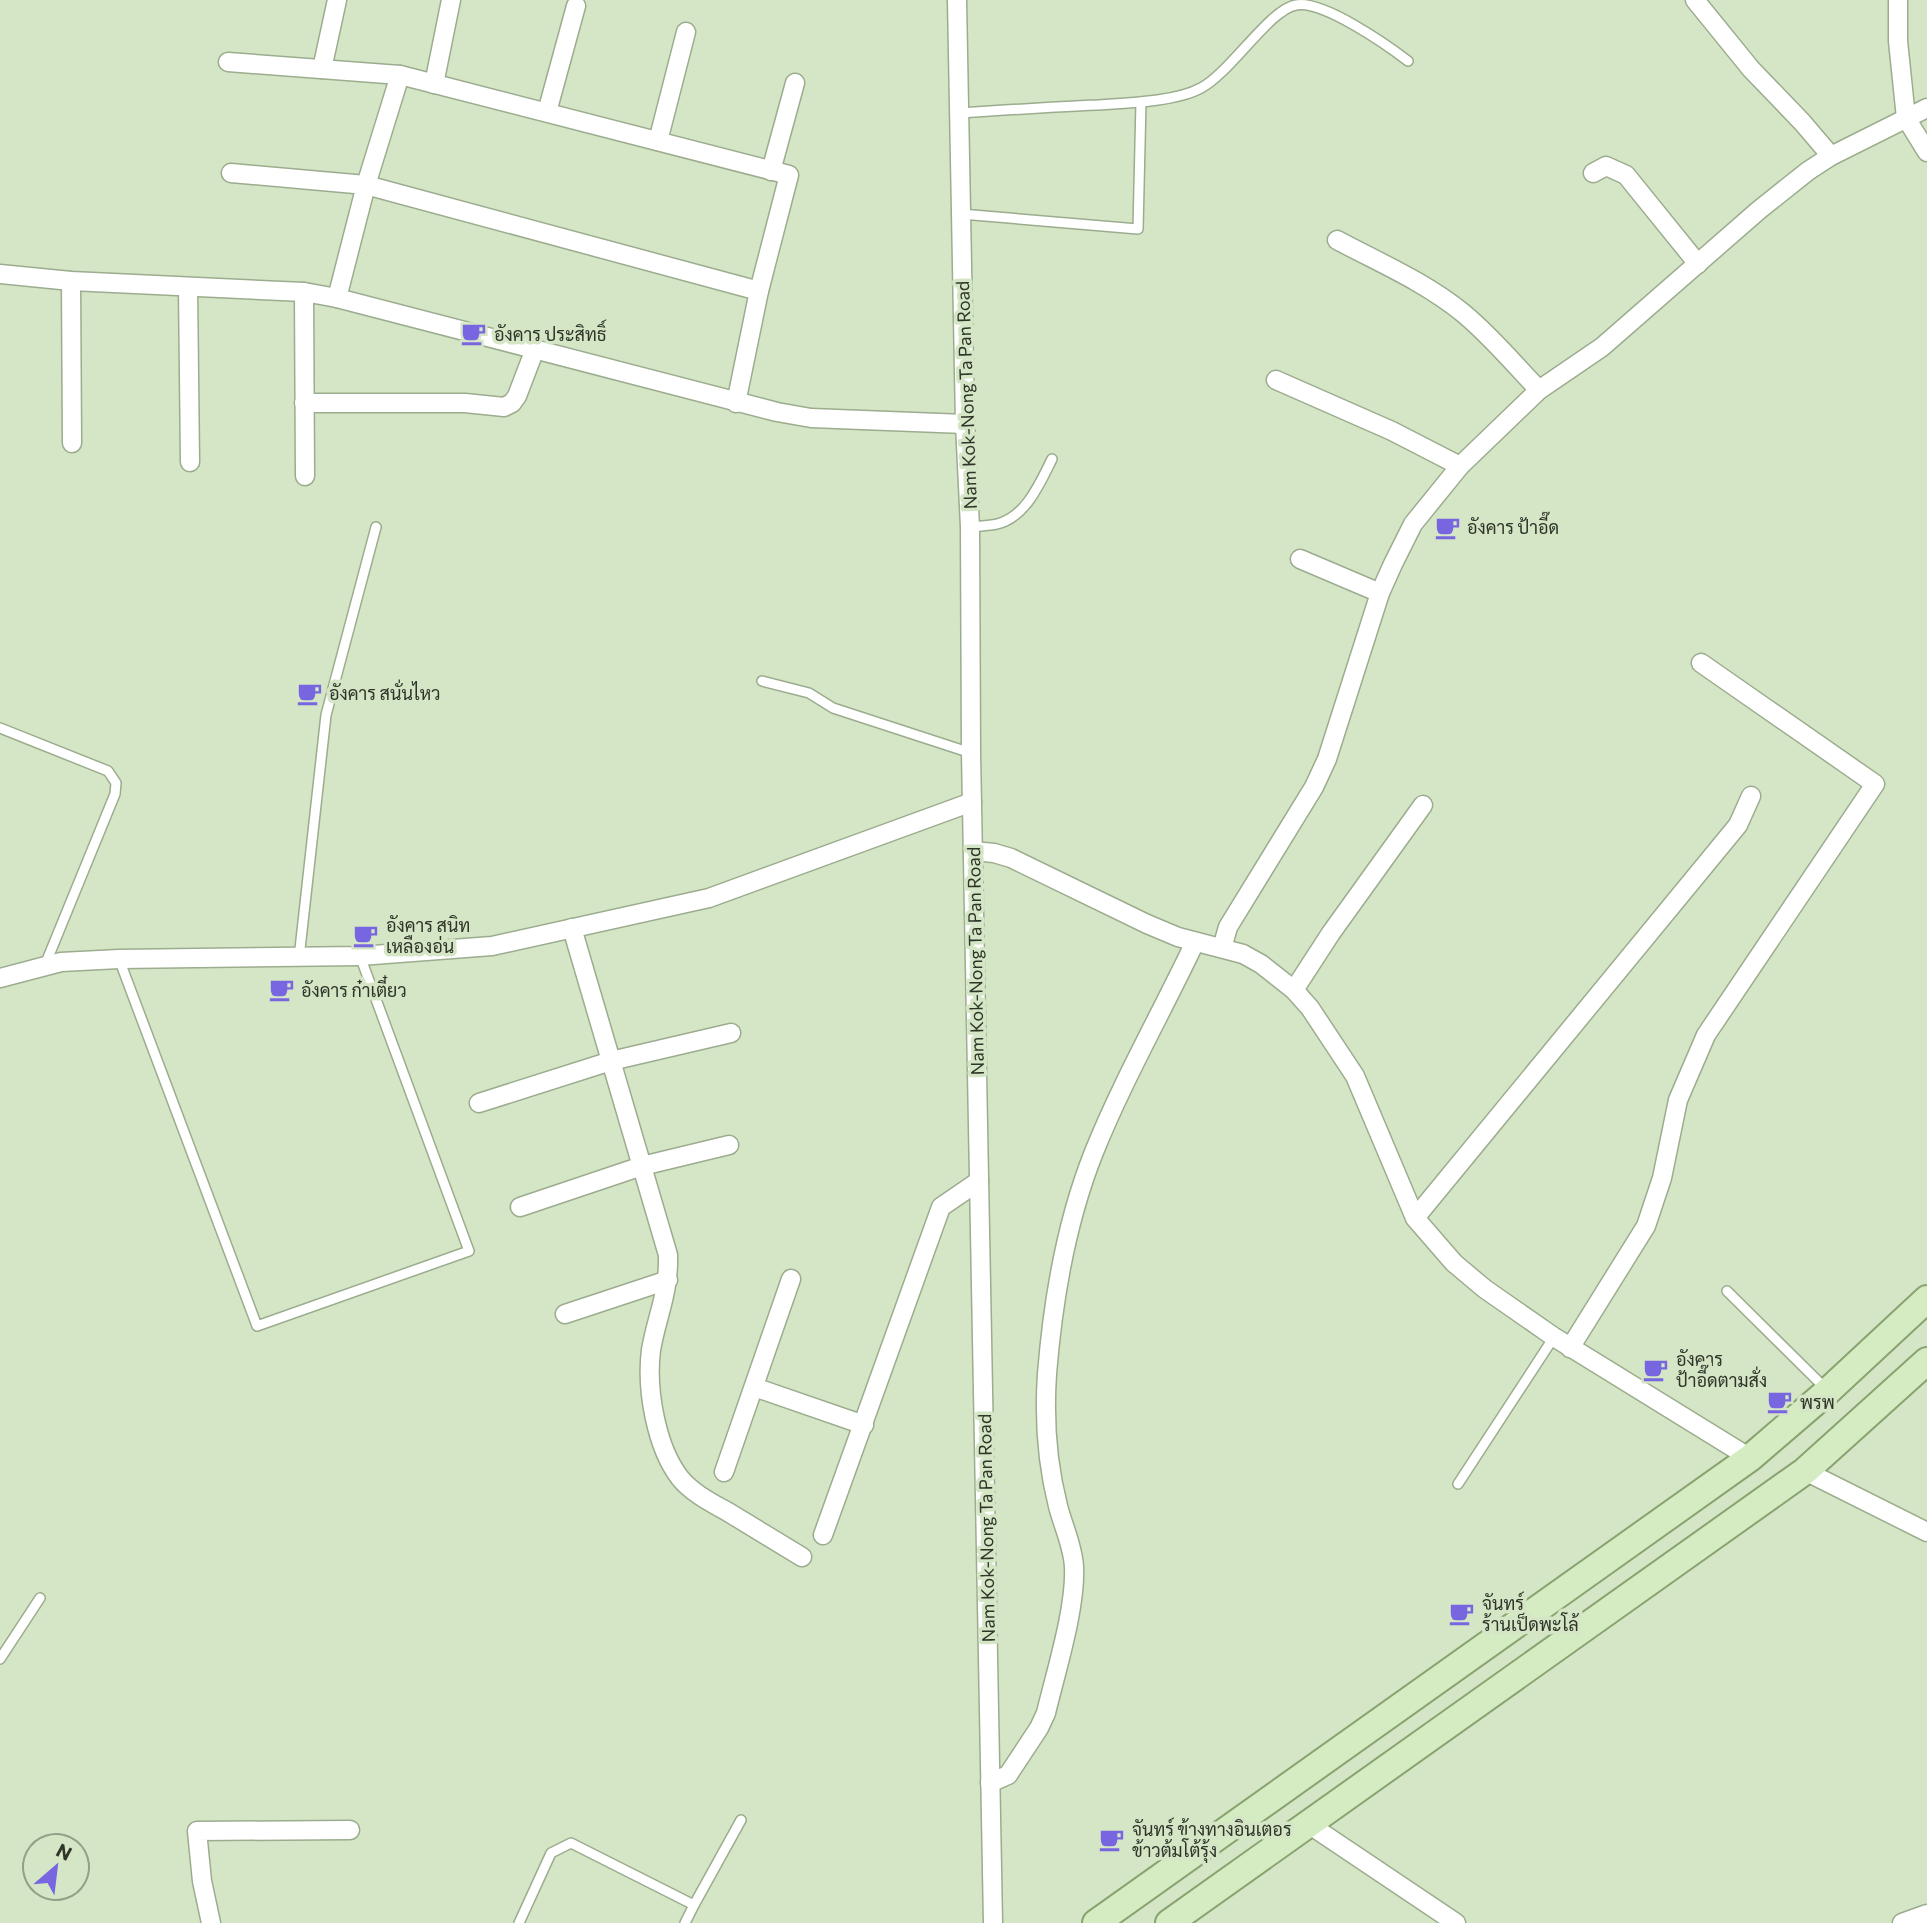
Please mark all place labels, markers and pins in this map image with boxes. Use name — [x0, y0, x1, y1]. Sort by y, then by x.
place label: อังคาร ประสิทธิ์ — [494, 319, 607, 345]
cafe icon: อังคาร ประสิทธิ์ — [460, 320, 488, 348]
place label: อังคาร ป้าอี๊ด — [1467, 511, 1559, 538]
cafe icon: อังคาร ป้าอี๊ด — [1433, 513, 1461, 541]
cafe icon: อังคาร สนั่นไหว — [295, 679, 323, 707]
place label: อังคาร สนั่นไหว — [329, 679, 441, 704]
place label: อังคาร สนิท เหลืองอ่น — [386, 914, 470, 957]
cafe icon: อังคาร สนิท เหลืองอ่น — [352, 921, 380, 949]
place label: อังคาร ก๋าเตี๋ยว — [301, 975, 407, 1001]
cafe icon: อังคาร ก๋าเตี๋ยว — [267, 976, 295, 1004]
place label: อังคาร ป้าอี๊ดตามสั่ง — [1676, 1348, 1767, 1391]
cafe icon: อังคาร ป้าอี๊ดตามสั่ง — [1642, 1355, 1670, 1383]
cafe icon: พรพ — [1766, 1388, 1794, 1416]
place label: พรพ — [1800, 1391, 1835, 1413]
place label: จันทร์ ร้านเป็ดพะโล้ — [1482, 1591, 1580, 1635]
cafe icon: จันทร์ ร้านเป็ดพะโล้ — [1448, 1599, 1476, 1627]
place label: จันทร์ ข้างทางอินเตอร ข้าวต้มโต้รุ้ง — [1132, 1817, 1292, 1863]
cafe icon: จันทร์ ข้างทางอินเตอร ข้าวต้มโต้รุ้ง — [1098, 1825, 1126, 1853]

